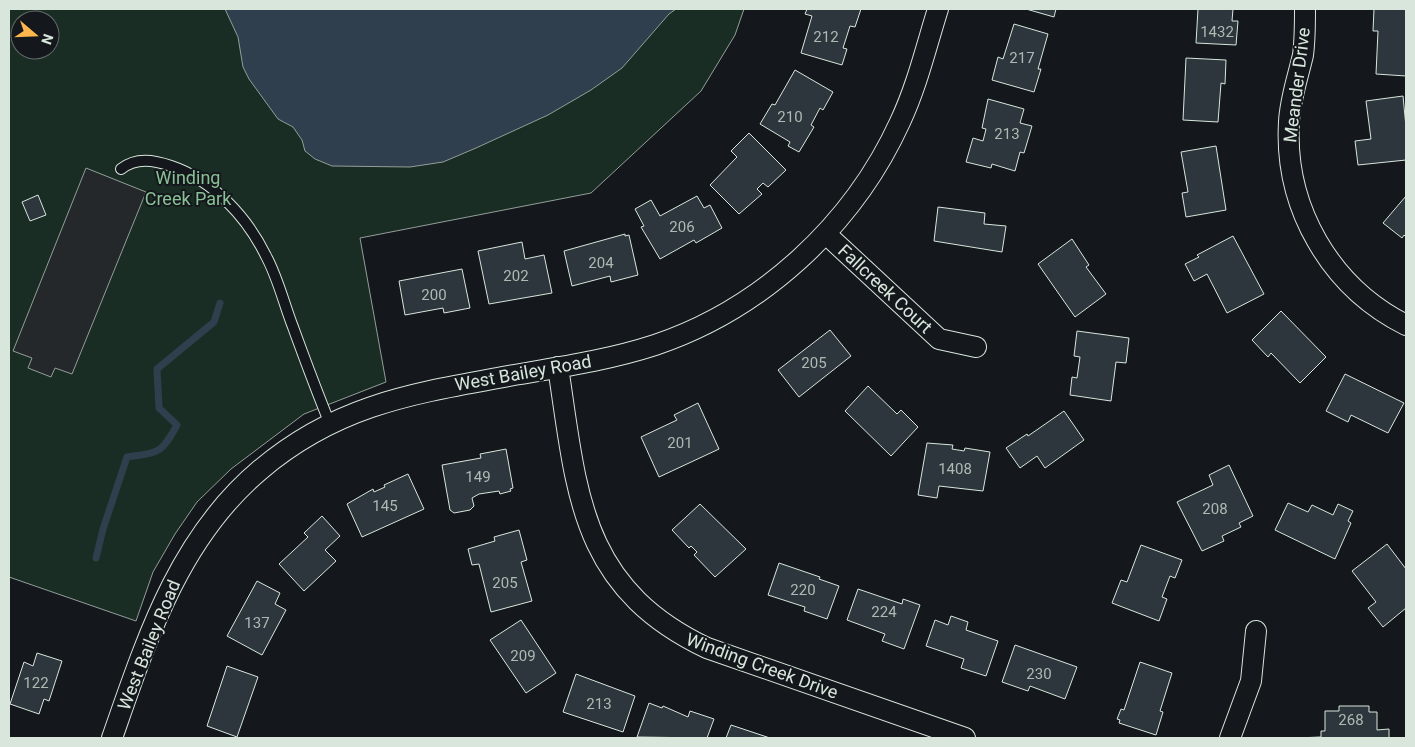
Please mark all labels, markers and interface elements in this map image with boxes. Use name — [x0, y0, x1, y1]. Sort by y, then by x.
north arrow — [10, 10, 60, 60]
house number: 1432 — [1200, 23, 1234, 41]
street label: Meander Drive — [1279, 26, 1314, 144]
house number: 212 — [813, 28, 839, 46]
text: N — [38, 32, 56, 47]
house number: 217 — [1009, 49, 1035, 67]
house number: 210 — [777, 108, 803, 126]
house number: 213 — [994, 125, 1020, 143]
park label: Winding Creek Park — [145, 167, 232, 209]
house number: 206 — [669, 218, 695, 236]
street label: Fallcreek Court — [834, 240, 937, 337]
house number: 204 — [588, 254, 614, 272]
house number: 202 — [503, 267, 529, 285]
house number: 200 — [421, 286, 447, 304]
street label: West Bailey Road — [453, 350, 593, 395]
house number: 205 — [801, 354, 827, 372]
house number: 201 — [667, 434, 693, 452]
house number: 1408 — [938, 460, 972, 478]
house number: 149 — [465, 468, 491, 486]
house number: 145 — [372, 497, 398, 515]
house number: 208 — [1202, 500, 1228, 518]
house number: 205 — [492, 574, 518, 592]
street label: West Bailey Road — [113, 577, 184, 713]
house number: 220 — [790, 581, 816, 599]
house number: 224 — [871, 603, 897, 621]
house number: 137 — [244, 614, 270, 632]
street label: Winding Creek Drive — [683, 628, 841, 703]
house number: 209 — [510, 647, 536, 665]
house number: 230 — [1026, 665, 1052, 683]
house number: 122 — [23, 674, 49, 692]
house number: 213 — [586, 695, 612, 713]
house number: 268 — [1338, 711, 1364, 729]

